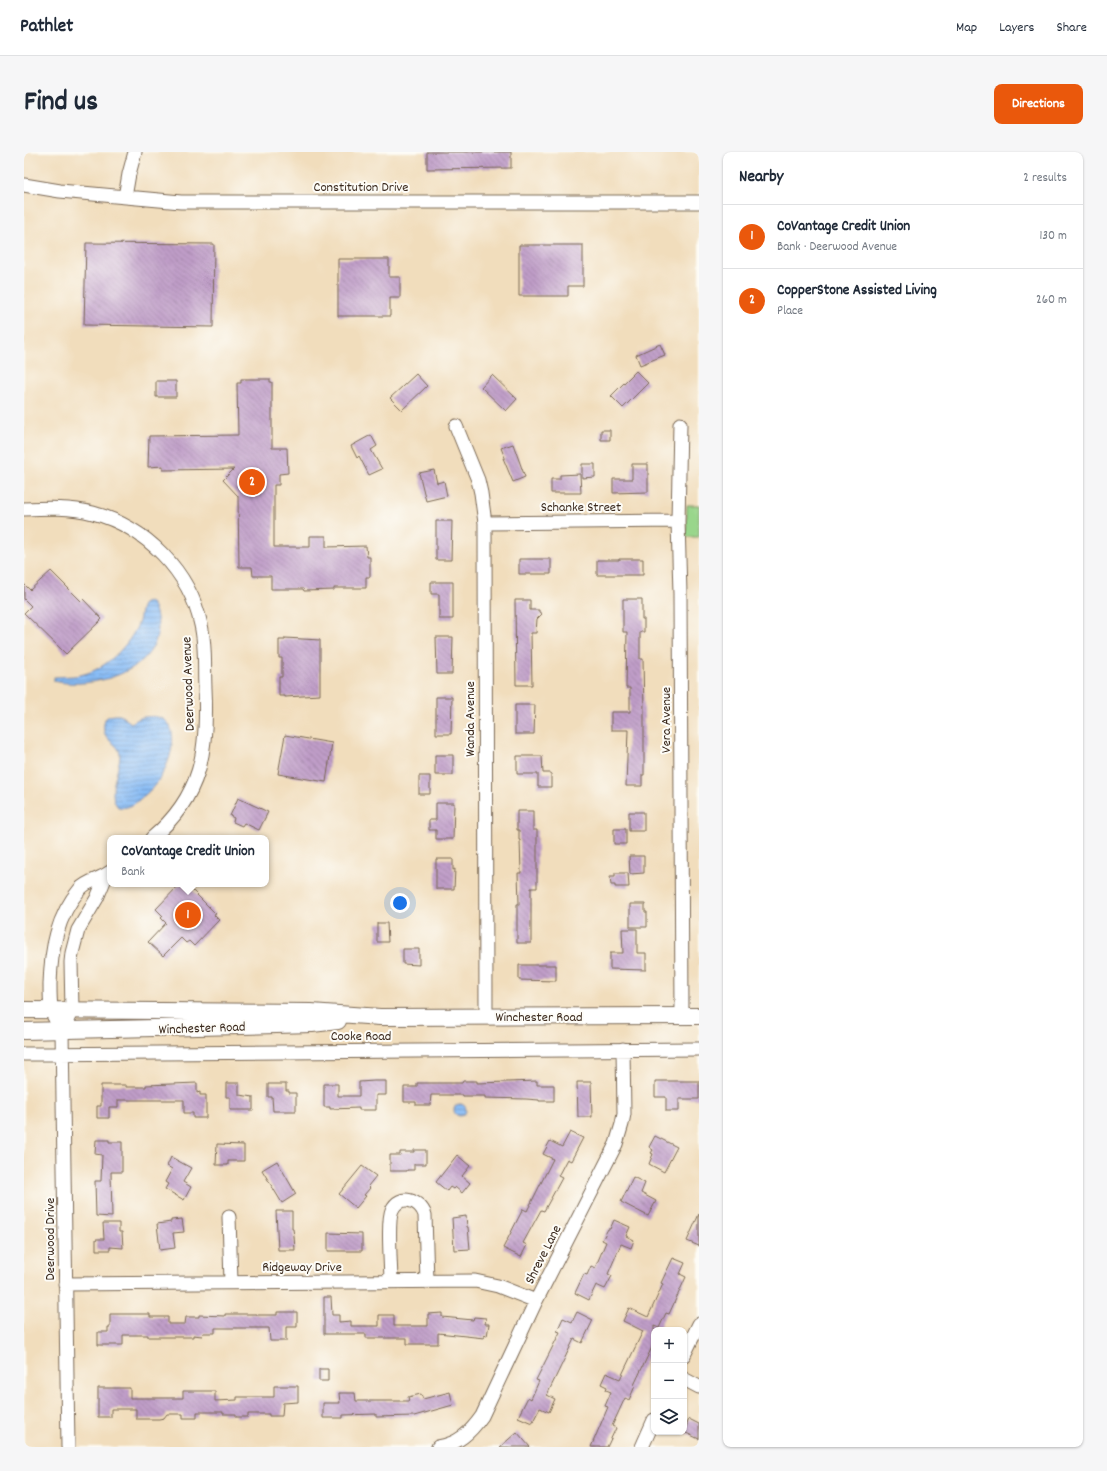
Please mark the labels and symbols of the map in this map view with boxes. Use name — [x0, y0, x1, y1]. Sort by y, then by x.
street label: Constitution Drive — [313, 178, 409, 198]
pin: 2 — [239, 467, 265, 497]
street label: Schanke Street — [541, 498, 621, 518]
street label: Deerwood Avenue — [177, 636, 201, 731]
street label: Wanda Avenue — [461, 681, 481, 757]
street label: Vera Avenue — [657, 687, 677, 753]
your location — [390, 893, 410, 913]
pin: 1 — [175, 900, 201, 930]
street label: Winchester Road — [495, 1008, 583, 1028]
street label: Winchester Road — [158, 1017, 246, 1041]
street label: Cooke Road — [331, 1027, 391, 1047]
street label: Deerwood Drive — [41, 1198, 61, 1280]
street label: Shreve Lane — [520, 1222, 567, 1288]
street label: Ridgeway Drive — [262, 1258, 342, 1278]

